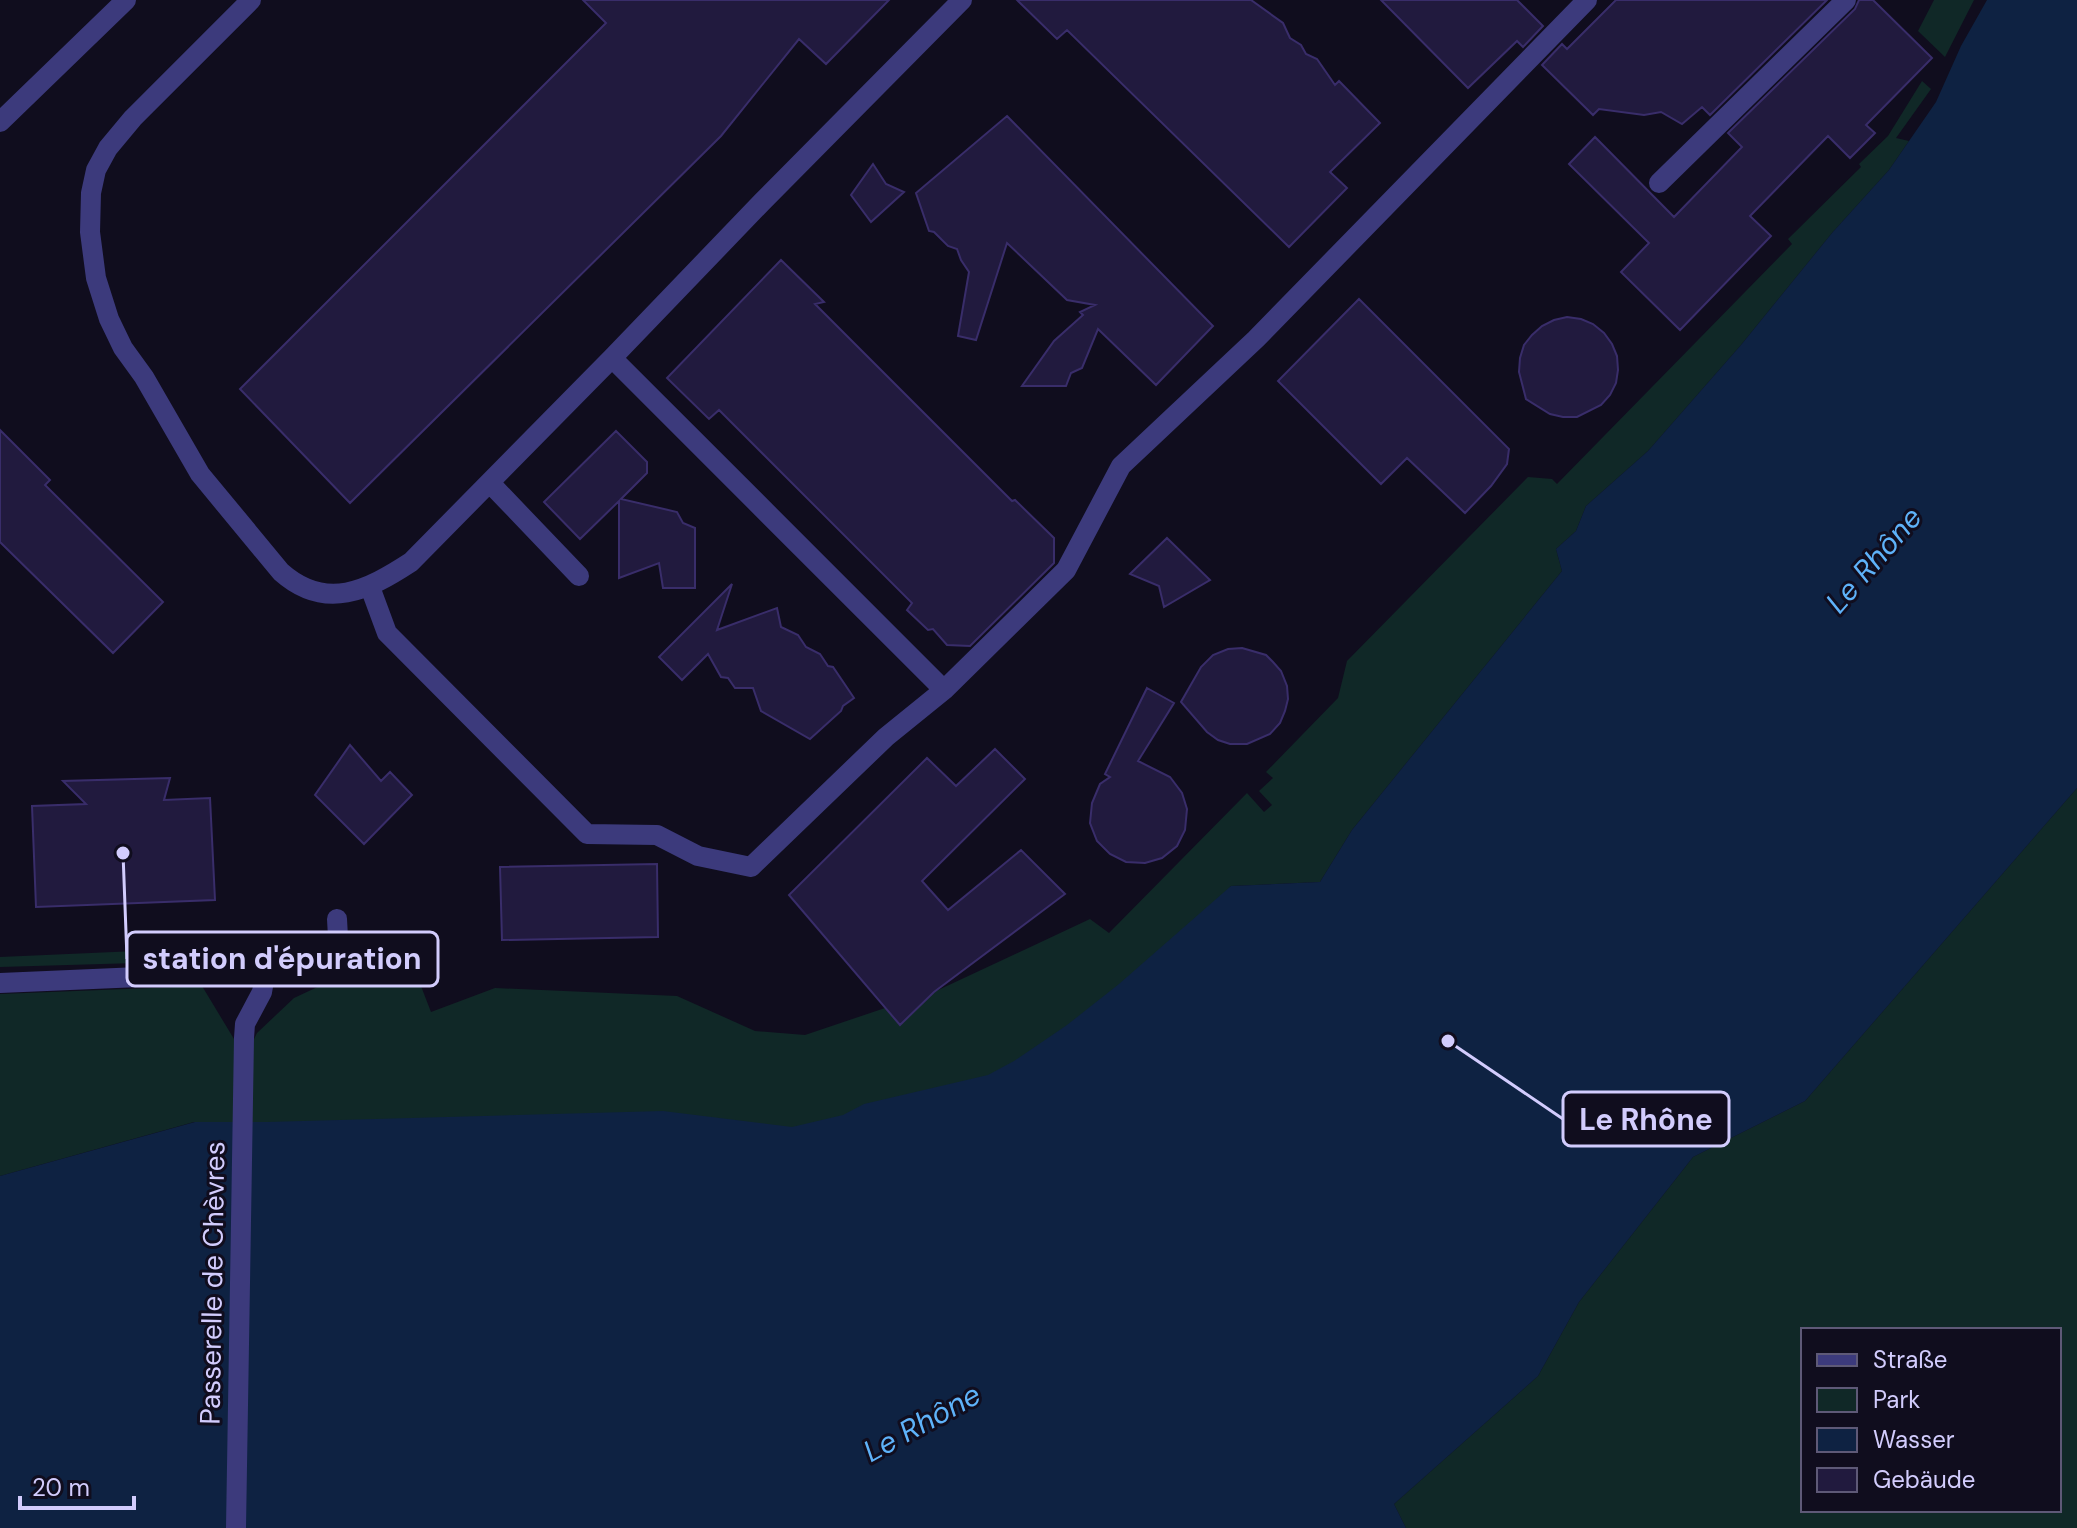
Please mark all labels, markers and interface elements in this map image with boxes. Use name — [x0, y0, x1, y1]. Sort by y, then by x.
water label: Le Rhône — [1817, 499, 1930, 621]
callout: station d'épuration — [127, 932, 438, 986]
text: station d'épuration — [143, 939, 421, 978]
callout: Le Rhône — [1563, 1092, 1729, 1146]
text: Le Rhône — [1579, 1100, 1713, 1139]
street label: Passerelle de Chèvres — [192, 1141, 233, 1425]
legend — [1801, 1328, 2061, 1512]
text: Straße — [1873, 1344, 1947, 1375]
water label: Le Rhône — [856, 1374, 987, 1471]
text: Park — [1873, 1384, 1920, 1415]
text: Wasser — [1873, 1424, 1955, 1455]
scale bar — [20, 1460, 134, 1510]
text: Gebäude — [1873, 1464, 1975, 1495]
text: 20 m — [32, 1472, 90, 1503]

